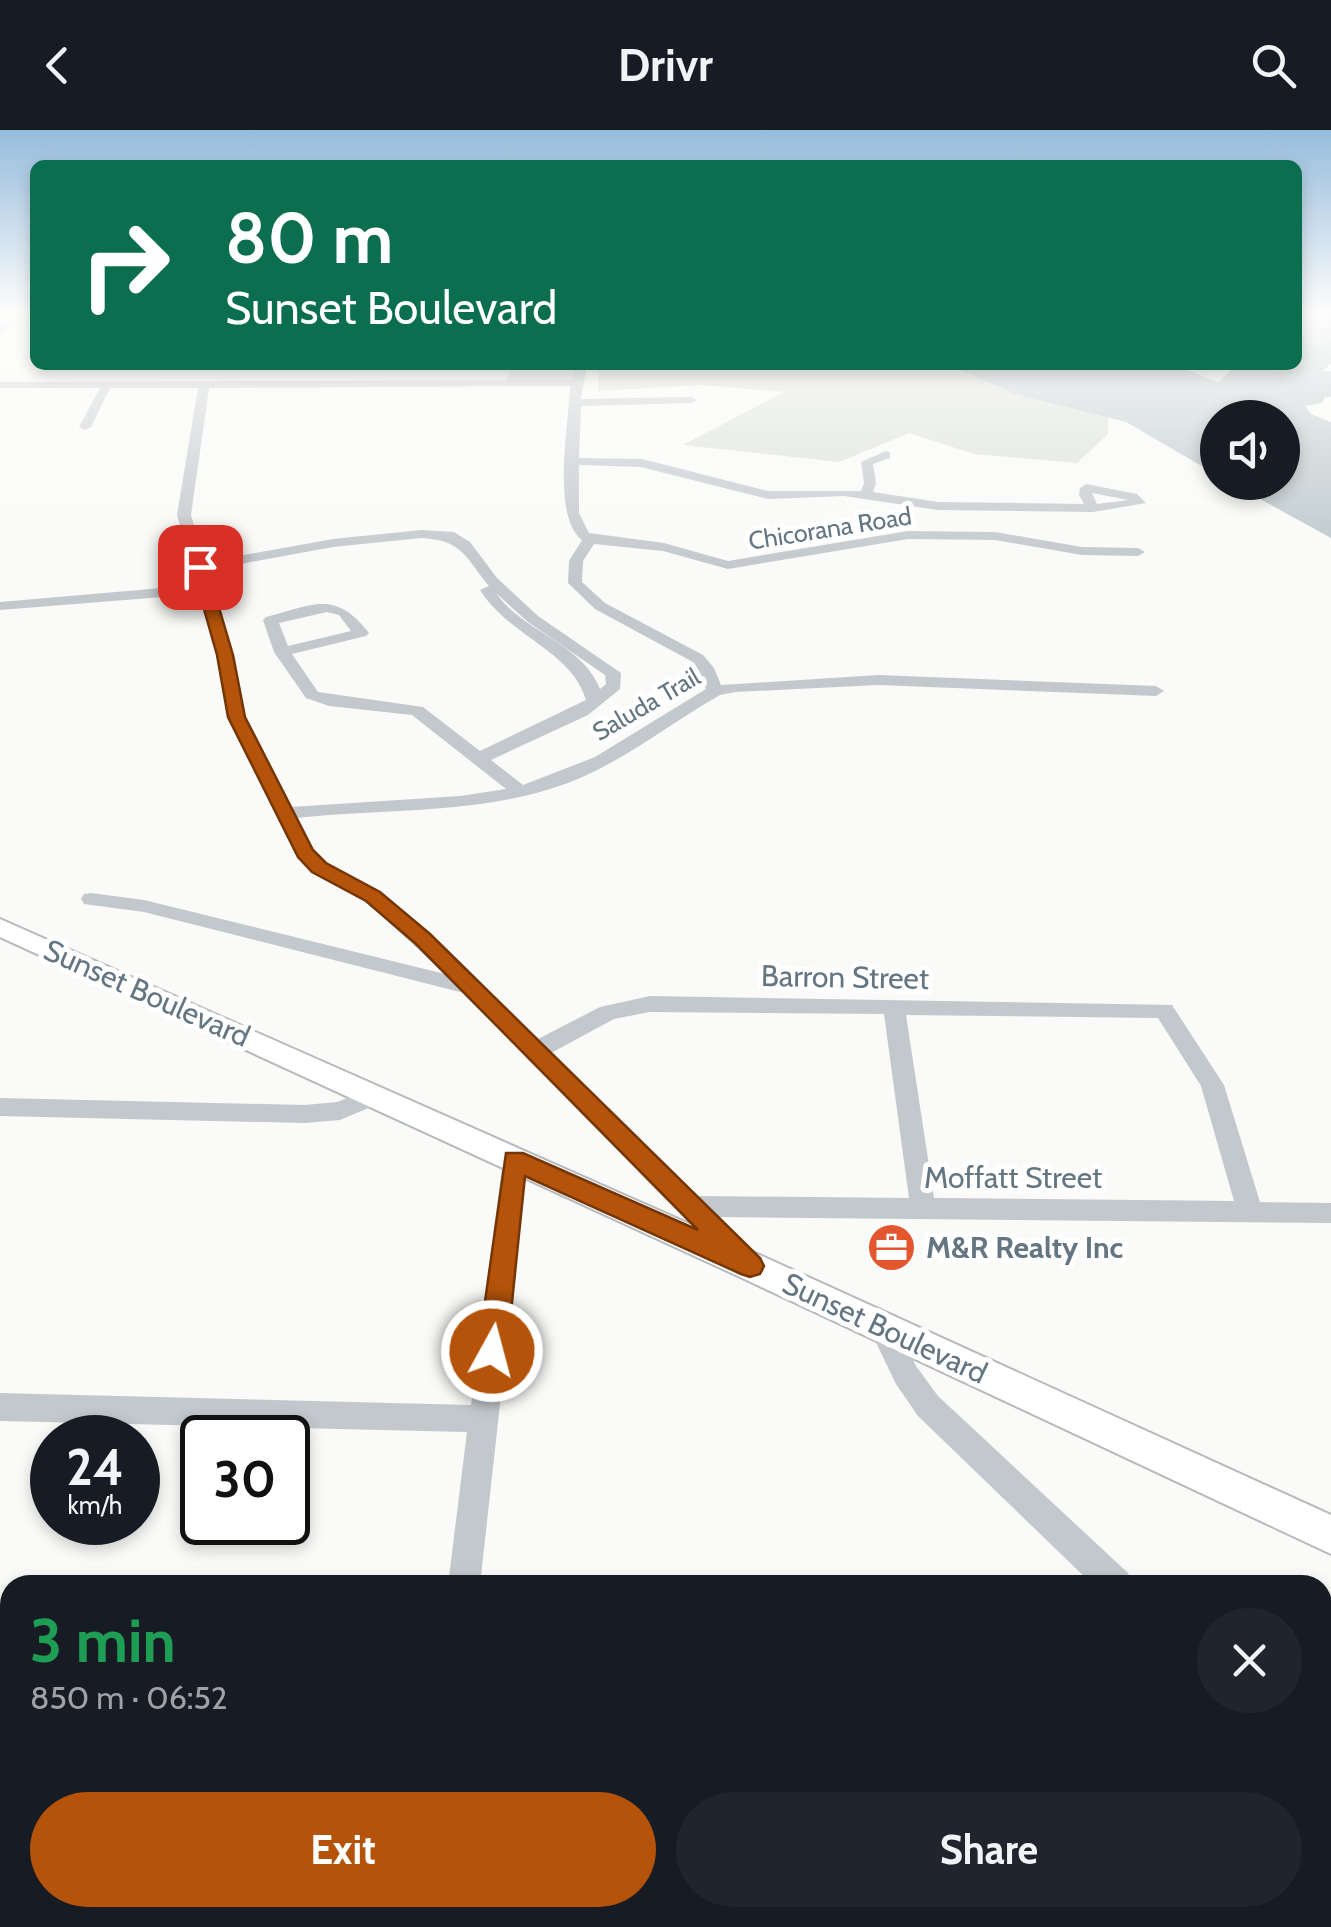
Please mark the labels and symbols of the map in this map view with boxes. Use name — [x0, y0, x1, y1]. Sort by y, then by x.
street label: Chicorana Road — [746, 500, 914, 556]
pin — [158, 525, 243, 610]
street label: Saluda Trail — [587, 661, 705, 747]
street label: Sunset Boulevard — [38, 931, 256, 1055]
street label: Barron Street — [761, 957, 929, 997]
street label: Moffatt Street — [924, 1159, 1102, 1196]
office icon: M&R Realty Inc — [865, 1221, 917, 1273]
place label: M&R Realty Inc — [926, 1229, 1123, 1266]
street label: Sunset Boulevard — [777, 1264, 993, 1392]
position arrow — [440, 1299, 544, 1403]
speed limit sign: 30 — [180, 1415, 310, 1545]

